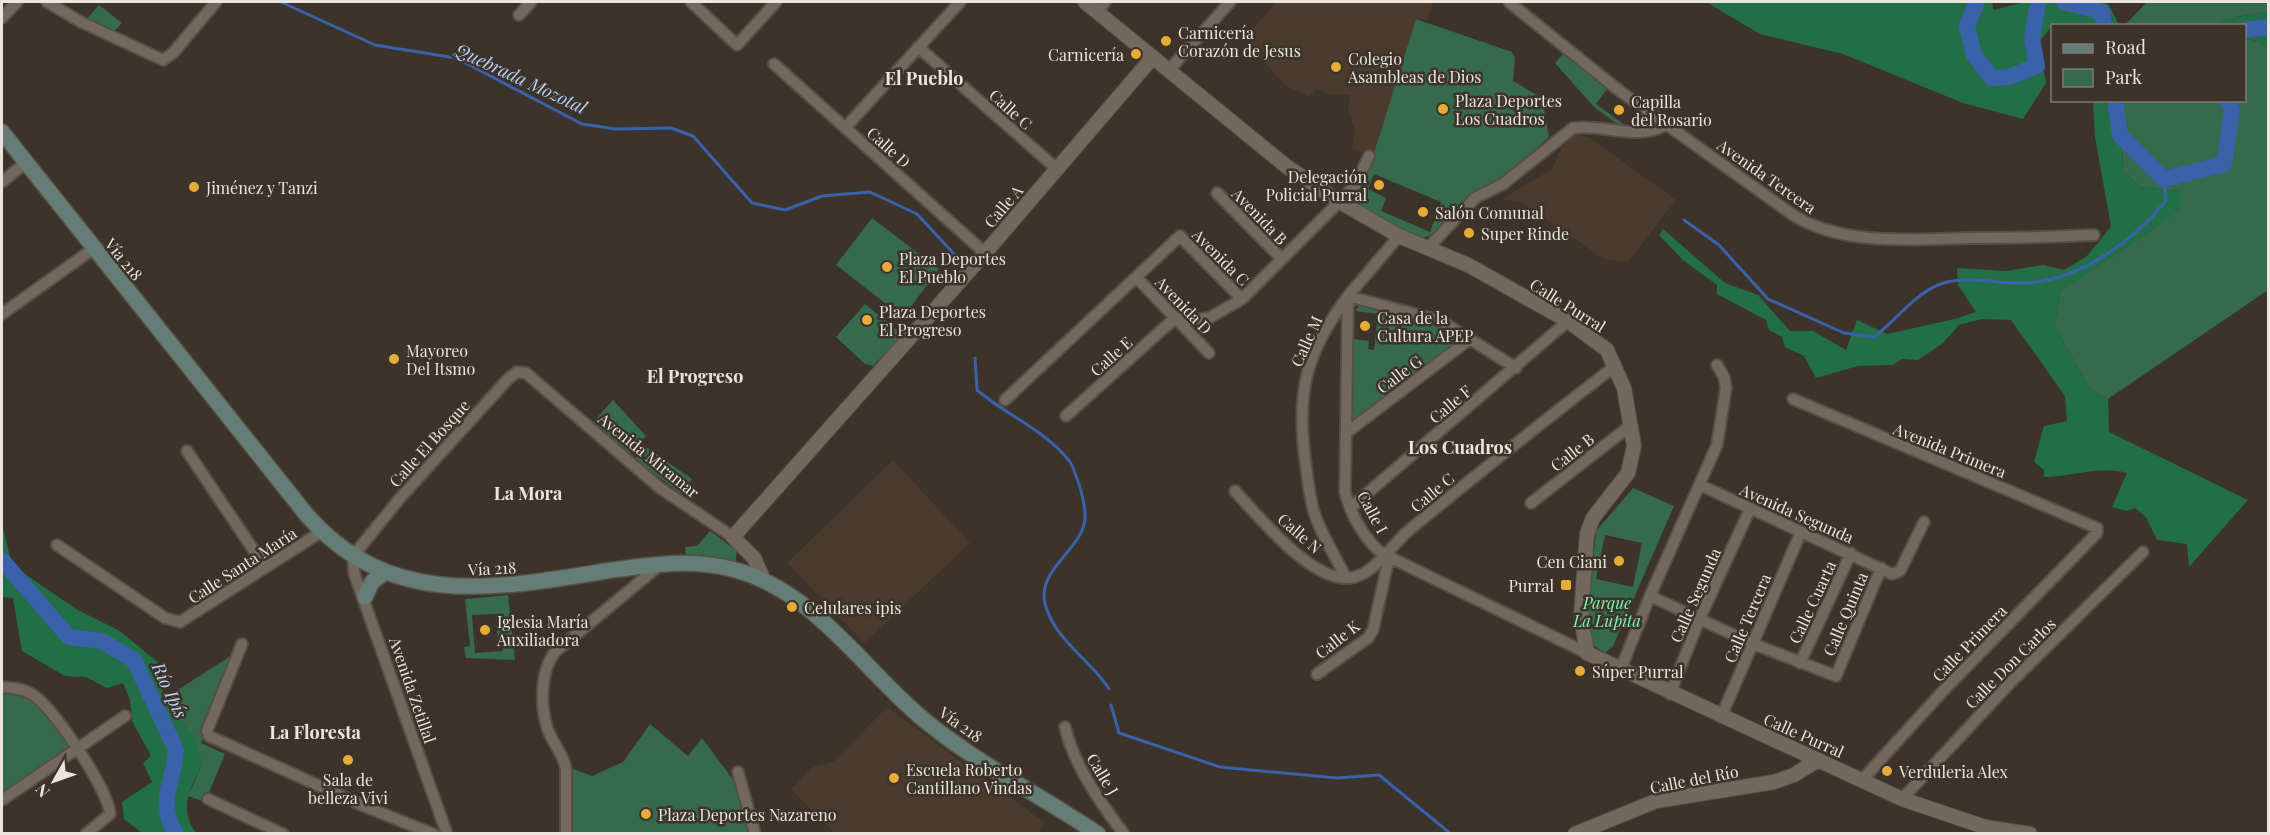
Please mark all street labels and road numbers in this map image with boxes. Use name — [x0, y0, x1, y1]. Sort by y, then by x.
street label: Calle C — [985, 84, 1037, 134]
street label: Calle D — [863, 122, 915, 172]
street label: Avenida Tercera — [1713, 134, 1821, 218]
street label: Calle A — [979, 180, 1028, 232]
street label: Avenida B — [1227, 182, 1292, 249]
street label: Avenida C — [1187, 223, 1254, 290]
street label: Vía 218 — [100, 233, 147, 284]
street label: Avenida D — [1150, 271, 1217, 338]
street label: Calle Purral — [1526, 273, 1610, 337]
street label: Calle M — [1285, 312, 1327, 370]
street label: Calle E — [1085, 332, 1137, 380]
street label: Calle G — [1372, 350, 1426, 398]
street label: Calle F — [1424, 380, 1476, 428]
street label: Calle El Bosque — [384, 395, 474, 491]
street label: Avenida Miramar — [593, 407, 704, 502]
street label: Avenida Primera — [1890, 417, 2009, 482]
street label: Calle B — [1546, 428, 1598, 476]
street label: Calle C — [1406, 468, 1458, 516]
street label: Avenida Segunda — [1736, 478, 1857, 548]
street label: Calle I — [1353, 487, 1393, 537]
street label: Calle N — [1274, 508, 1326, 558]
street label: Calle Santa María — [184, 522, 300, 608]
street label: Calle Segunda — [1665, 544, 1725, 646]
street label: Vía 218 — [466, 556, 517, 580]
street label: Calle Cuarta — [1784, 557, 1840, 647]
street label: Calle Quinta — [1818, 569, 1872, 659]
street label: Calle Tercera — [1719, 570, 1775, 666]
street label: Calle Primera — [1927, 600, 2011, 686]
street label: Calle Don Carlos — [1960, 613, 2060, 713]
street label: Calle K — [1311, 615, 1364, 663]
street label: Avenida Zetillal — [385, 633, 441, 746]
street label: Vía 218 — [934, 701, 987, 746]
street label: Calle Purral — [1761, 708, 1848, 762]
street label: Calle J — [1082, 749, 1124, 799]
street label: Calle del Río — [1648, 760, 1740, 798]

